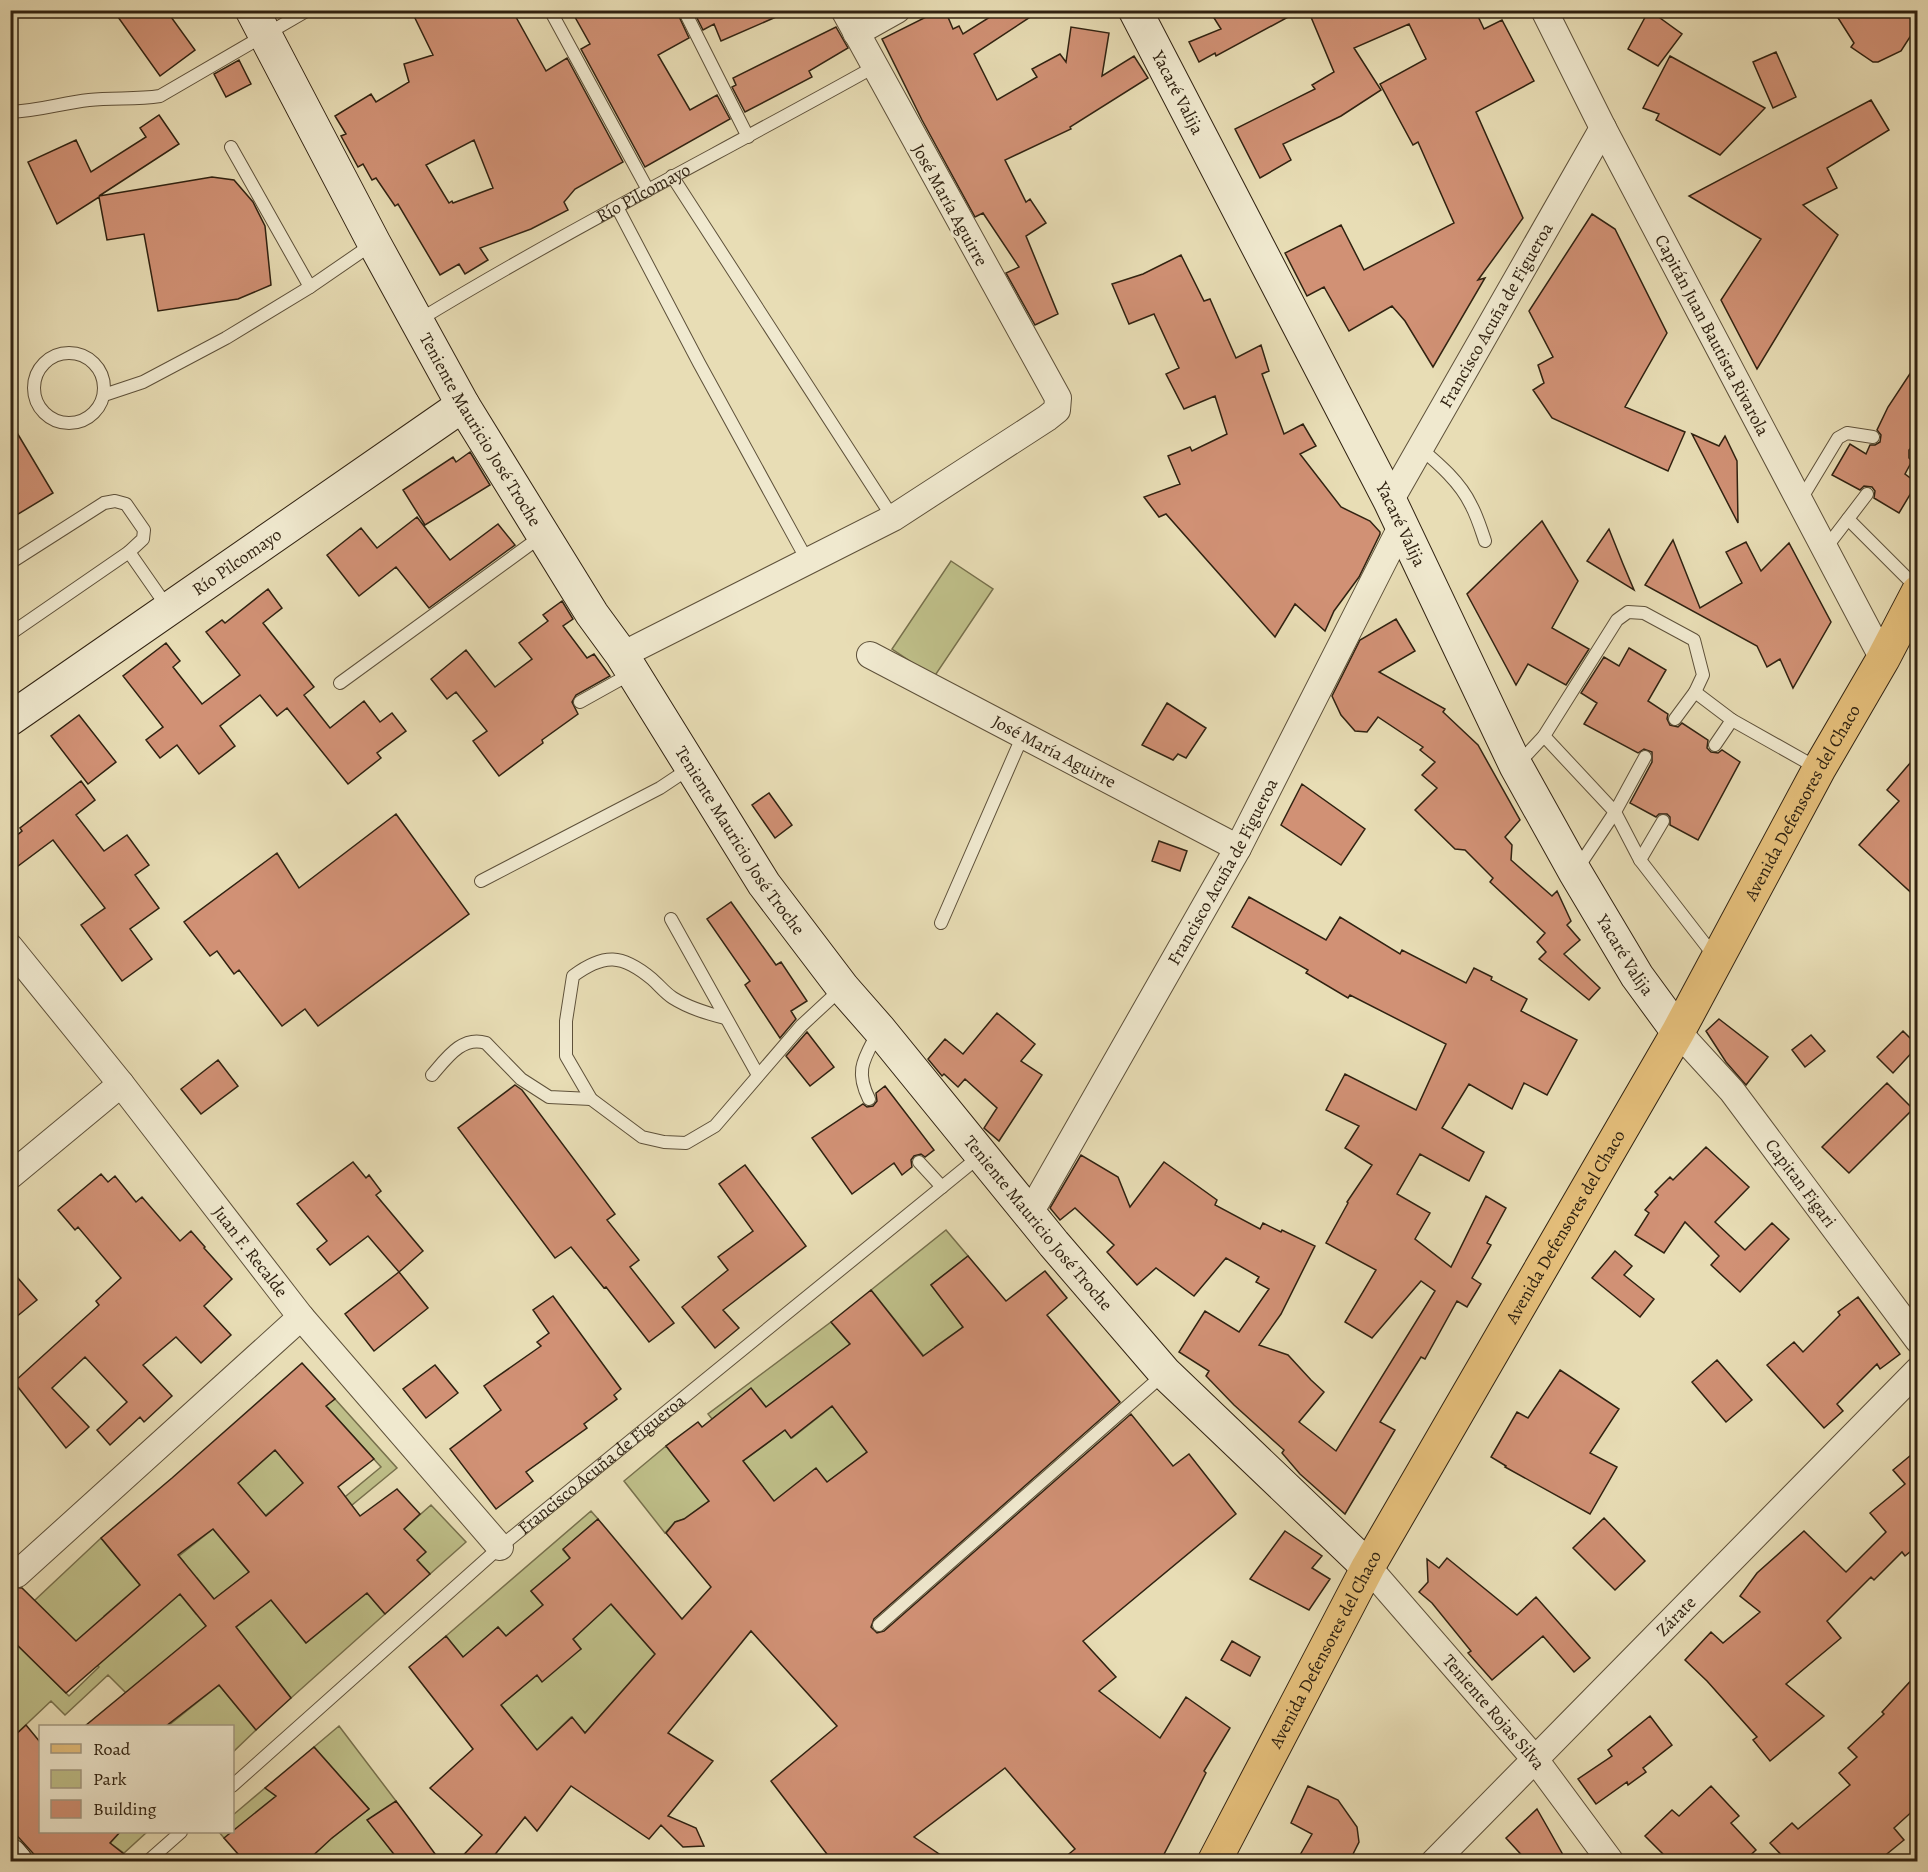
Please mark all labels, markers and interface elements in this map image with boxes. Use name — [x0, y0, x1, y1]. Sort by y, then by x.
street label: Yacaré Valija — [1146, 46, 1210, 139]
street label: José María Aguirre — [906, 140, 994, 270]
street label: Río Pilcomayo — [592, 157, 695, 228]
street label: Francisco Acuña de Figueroa — [1434, 218, 1559, 412]
street label: Capitán Juan Bautista Rivarola — [1649, 230, 1775, 441]
street label: Teniente Mauricio José Troche — [414, 329, 547, 531]
street label: Yacaré Valija — [1370, 477, 1432, 571]
street label: Río Pilcomayo — [187, 522, 286, 601]
street label: Avenida Defensores del Chaco — [1738, 700, 1866, 906]
street label: José María Aguirre — [988, 709, 1120, 794]
street label: Teniente Mauricio José Troche — [669, 741, 810, 940]
street label: Francisco Acuña de Figueroa — [1162, 774, 1284, 969]
street label: Yacaré Valija — [1590, 909, 1660, 1001]
street label: Avenida Defensores del Chaco — [1499, 1126, 1631, 1329]
street label: Teniente Mauricio José Troche — [958, 1130, 1118, 1316]
street label: Capitan Figari — [1760, 1134, 1842, 1232]
street label: Juan F. Recalde — [207, 1201, 293, 1302]
street label: Francisco Acuña de Figueroa — [513, 1388, 691, 1540]
street label: Avenida Defensores del Chaco — [1263, 1546, 1387, 1753]
street label: Zárate — [1651, 1591, 1701, 1641]
street label: Teniente Rojas Silva — [1437, 1649, 1551, 1775]
legend — [39, 1725, 234, 1833]
text: Road — [93, 1737, 131, 1761]
text: Park — [93, 1767, 127, 1791]
text: Building — [93, 1797, 157, 1821]

